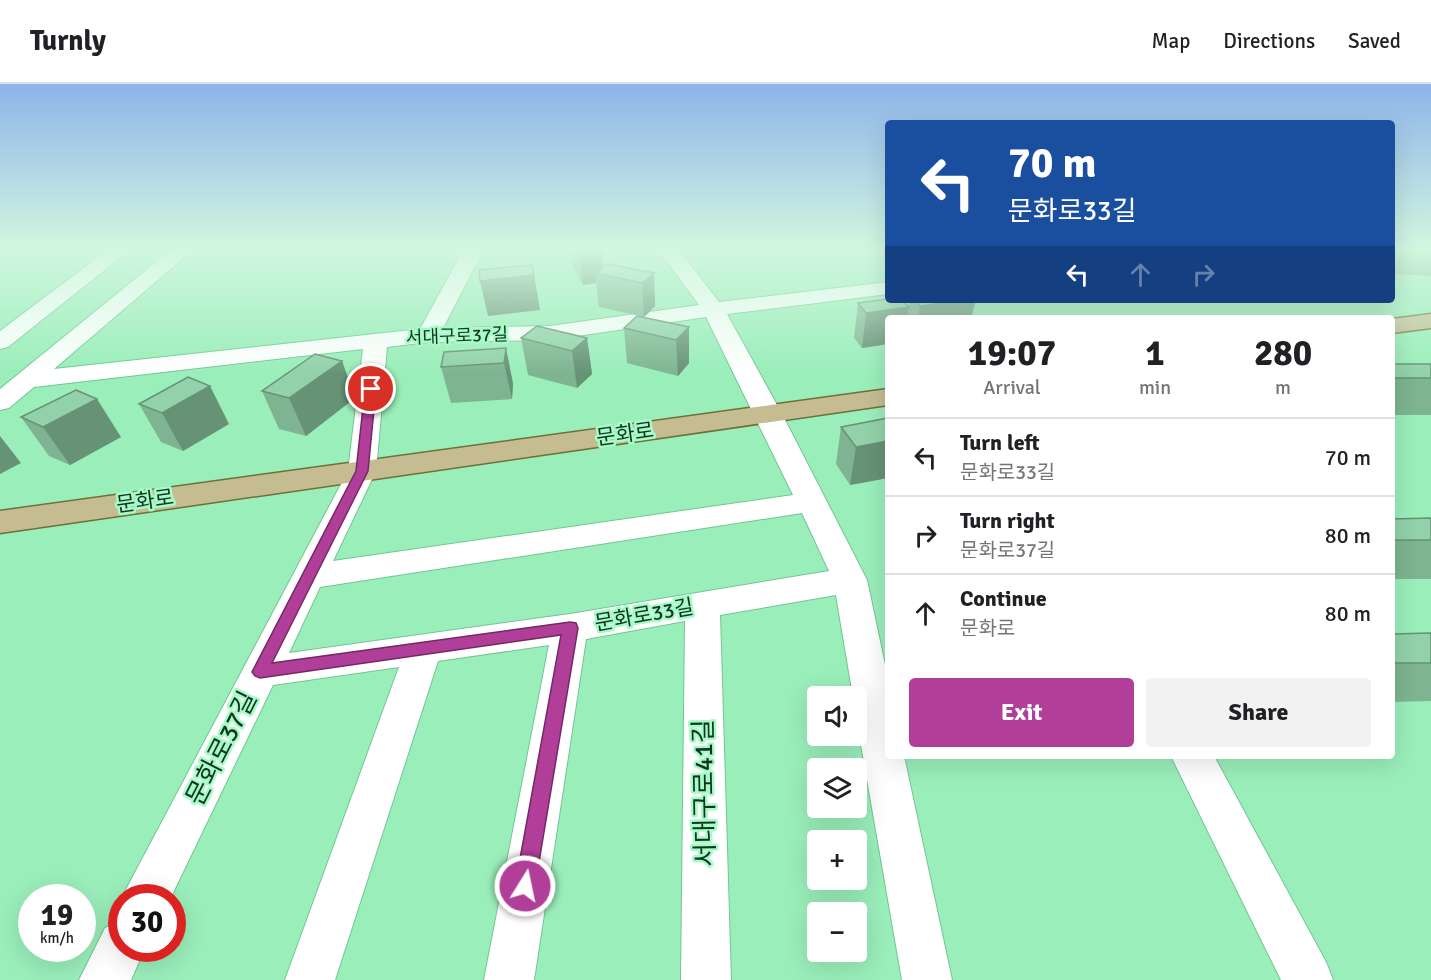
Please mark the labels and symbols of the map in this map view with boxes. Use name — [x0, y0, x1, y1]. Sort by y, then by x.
street label: 서대구로37길 — [406, 323, 508, 349]
pin — [345, 363, 396, 414]
street label: 문화로 — [594, 417, 656, 451]
street label: 문화로 — [114, 484, 176, 518]
street label: 문화로33길 — [593, 594, 695, 636]
street label: 문화로37길 — [180, 686, 264, 811]
street label: 서대구로41길 — [688, 719, 722, 867]
position arrow — [493, 854, 557, 918]
speed limit sign: 30 — [108, 884, 186, 962]

